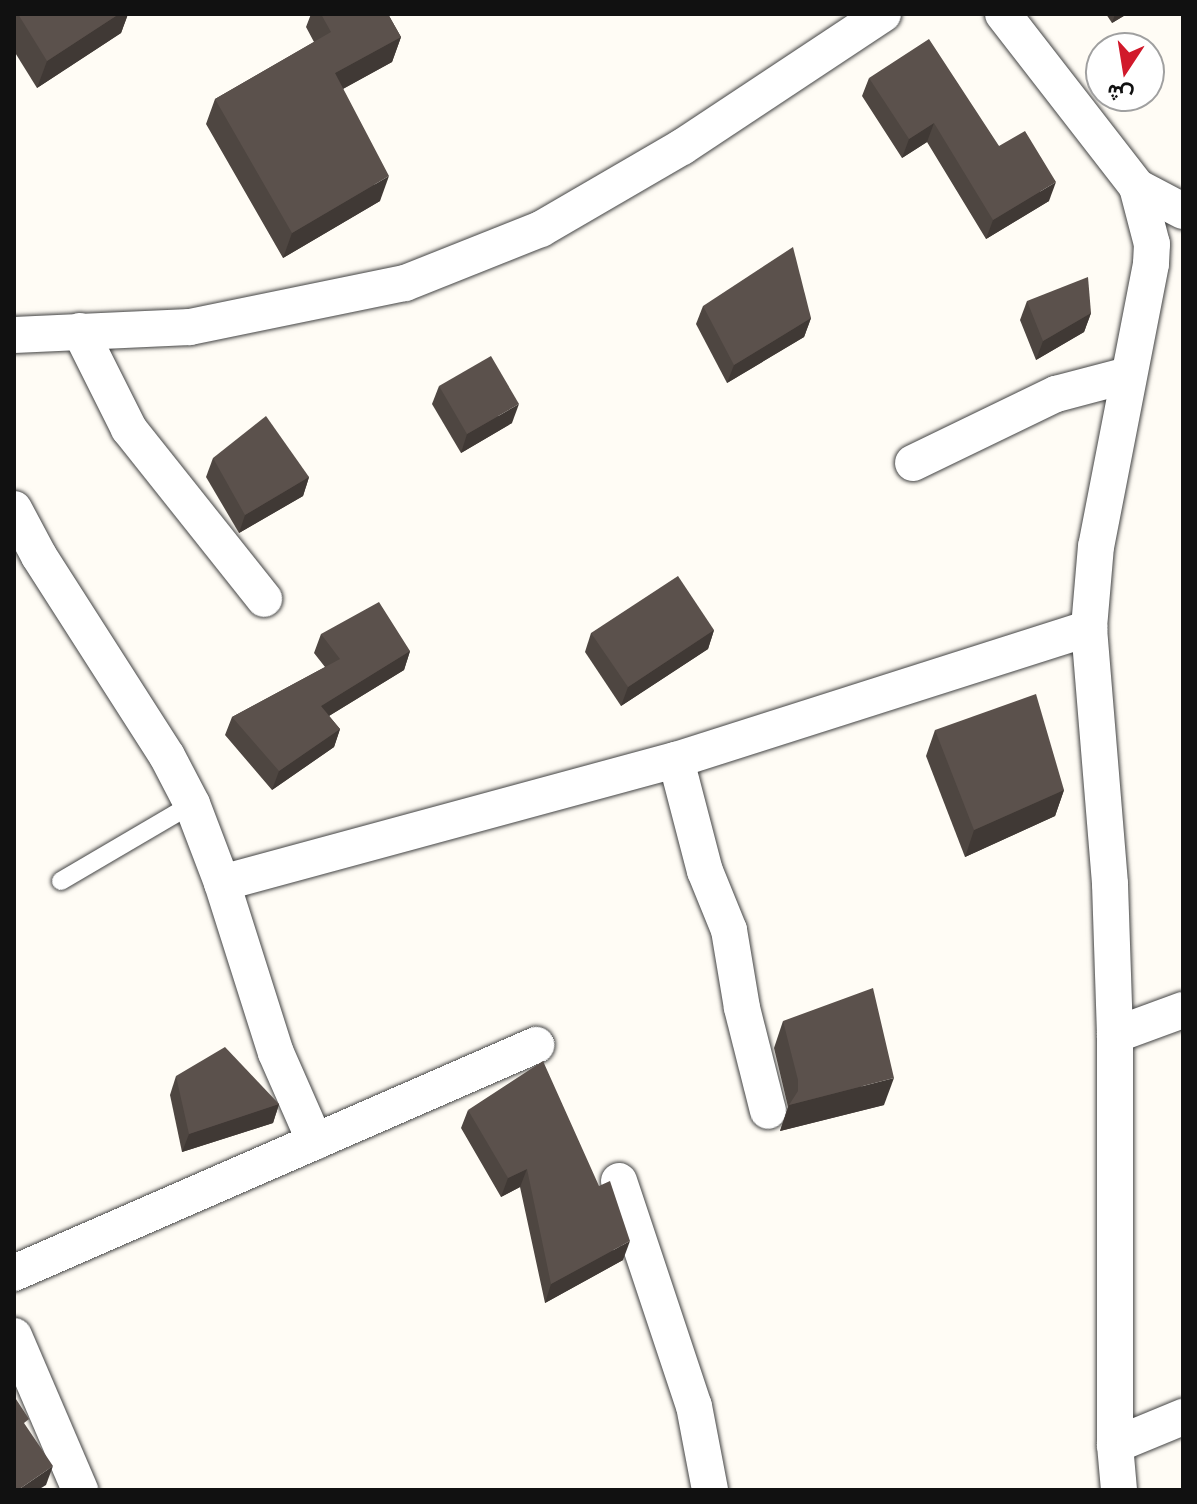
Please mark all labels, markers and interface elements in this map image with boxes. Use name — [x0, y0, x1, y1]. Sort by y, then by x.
north arrow — [1085, 32, 1165, 112]
text: ش — [1105, 79, 1136, 109]

